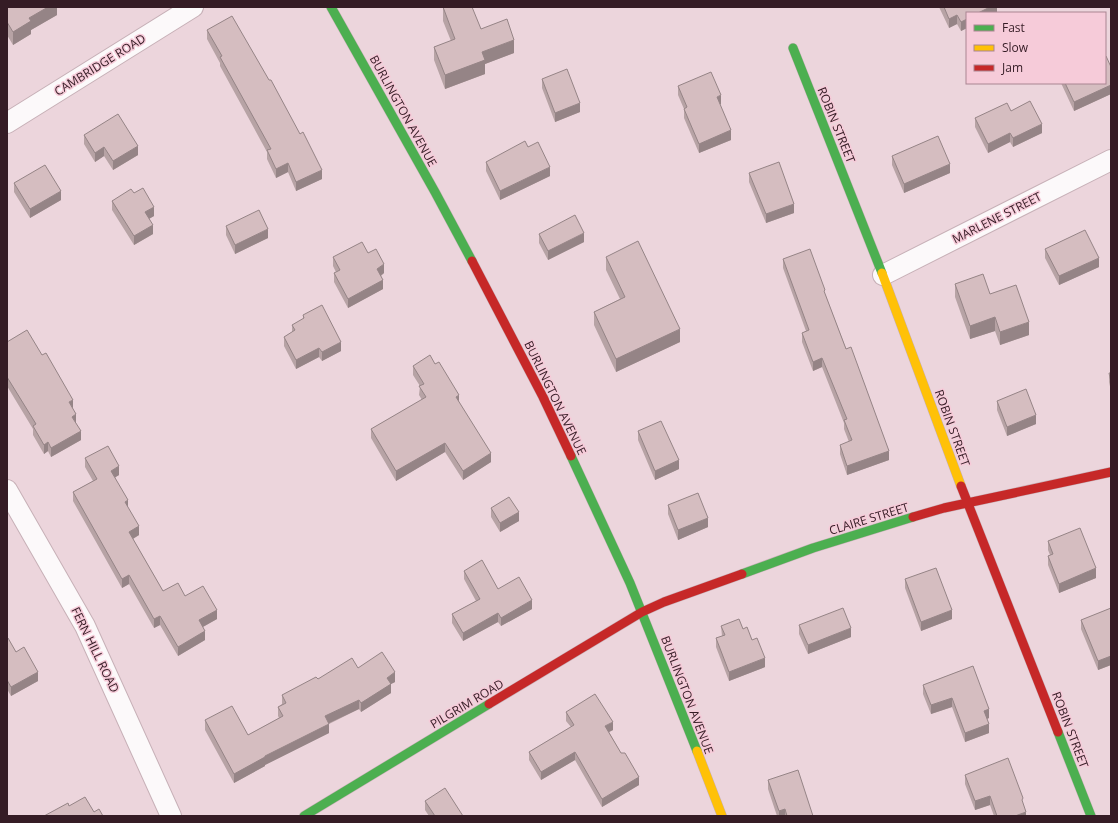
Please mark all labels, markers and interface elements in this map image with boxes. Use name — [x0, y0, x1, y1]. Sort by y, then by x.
legend — [966, 12, 1106, 84]
text: Fast — [1002, 19, 1025, 36]
street label: CAMBRIDGE ROAD — [51, 30, 149, 100]
text: Slow — [1002, 39, 1029, 56]
street label: BURLINGTON AVENUE — [366, 52, 441, 170]
text: Jam — [1001, 59, 1023, 76]
street label: ROBIN STREET — [813, 84, 860, 166]
street label: MARLENE STREET — [949, 188, 1045, 247]
street label: BURLINGTON AVENUE — [520, 338, 591, 458]
street label: ROBIN STREET — [931, 387, 974, 469]
street label: CLAIRE STREET — [827, 498, 911, 539]
street label: FERN HILL ROAD — [67, 604, 124, 695]
street label: BURLINGTON AVENUE — [657, 633, 718, 756]
street label: PILGRIM ROAD — [427, 675, 507, 732]
street label: ROBIN STREET — [1048, 689, 1093, 771]

